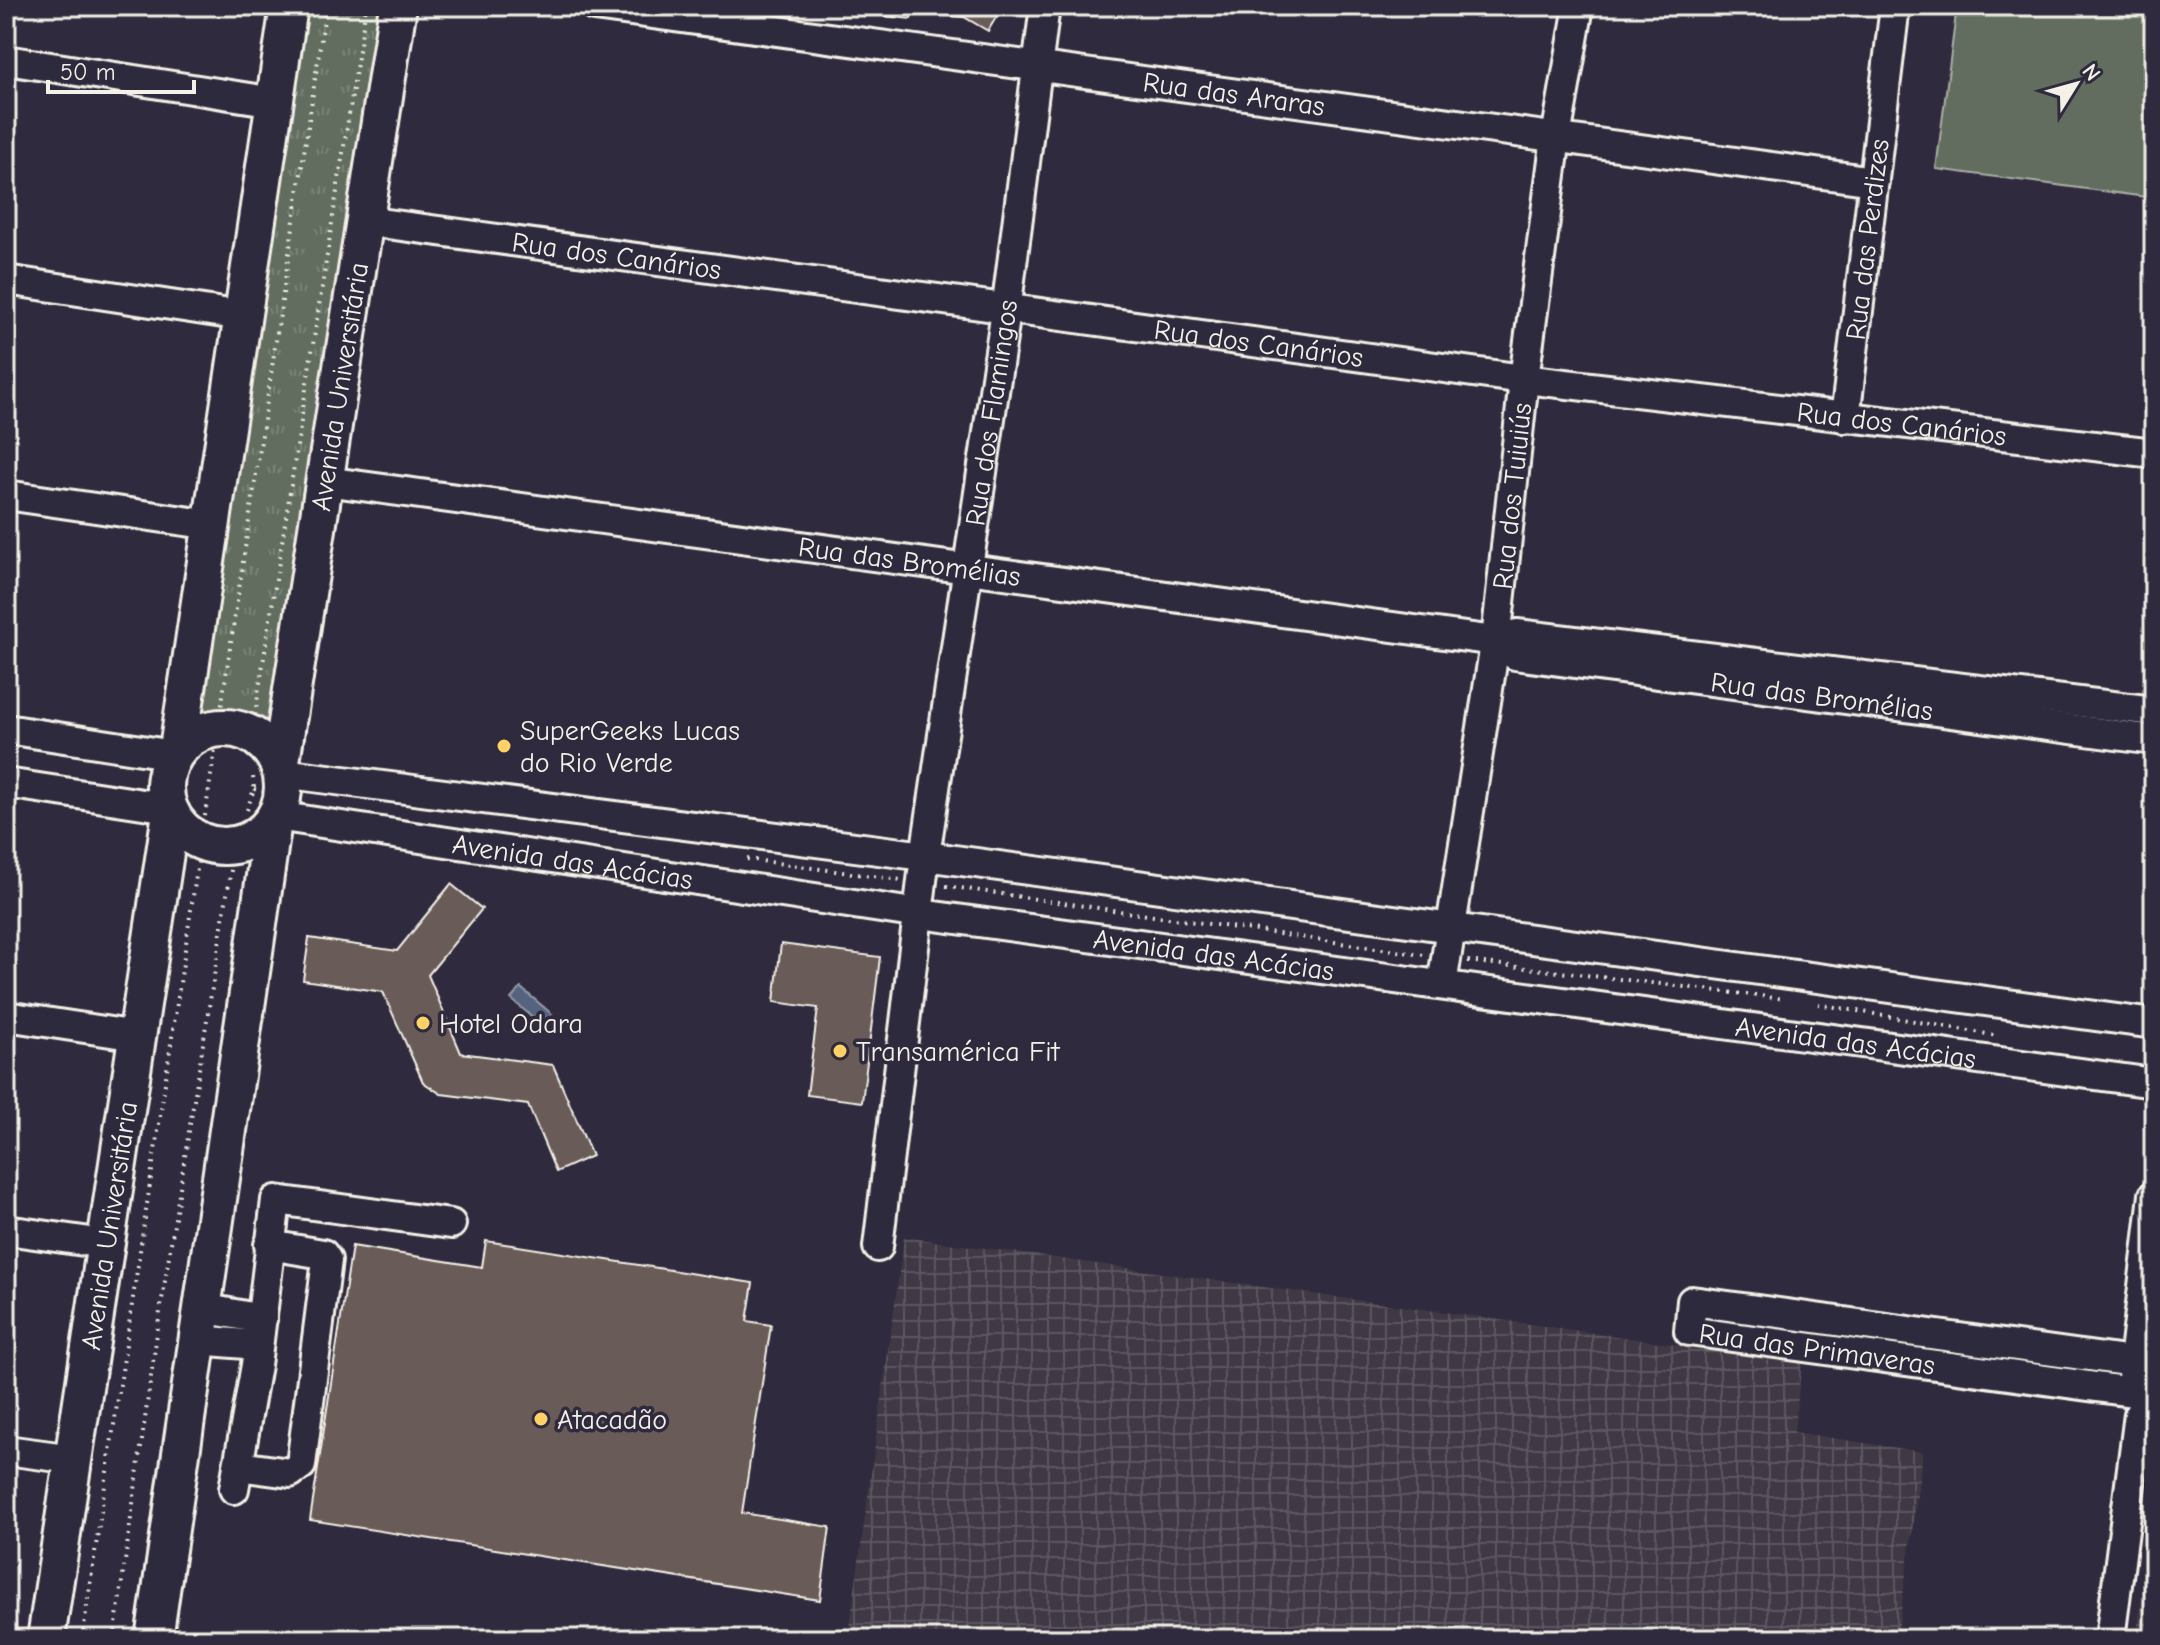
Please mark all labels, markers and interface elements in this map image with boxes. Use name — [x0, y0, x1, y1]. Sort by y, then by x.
scale bar — [48, 44, 194, 94]
north arrow — [2036, 44, 2116, 124]
text: 50 m — [60, 58, 116, 86]
text: N — [2076, 59, 2106, 86]
street label: Rua das Araras — [1141, 66, 1327, 123]
street label: Rua das Perdizes — [1840, 137, 1896, 342]
street label: Rua dos Canários — [510, 226, 723, 286]
street label: Avenida Universitária — [305, 260, 375, 513]
street label: Rua dos Flamingos — [959, 298, 1024, 528]
street label: Rua dos Canários — [1152, 314, 1365, 374]
street label: Rua dos Canários — [1795, 396, 2008, 453]
street label: Rua dos Tuiuiús — [1487, 401, 1538, 591]
street label: Rua das Bromélias — [796, 531, 1022, 593]
street label: Rua das Bromélias — [1709, 666, 1935, 727]
place label: SuperGeeks Lucas do Rio Verde — [520, 715, 740, 779]
marker: SuperGeeks Lucas do Rio Verde — [495, 737, 513, 755]
street label: Avenida das Acácias — [450, 828, 695, 896]
street label: Avenida das Acácias — [1091, 923, 1336, 988]
place label: Hotel Odara — [439, 1008, 583, 1040]
street label: Avenida das Acácias — [1733, 1011, 1978, 1075]
marker: Hotel Odara — [414, 1014, 432, 1032]
place label: Transamérica Fit — [856, 1036, 1061, 1068]
marker: Transamérica Fit — [831, 1042, 849, 1060]
street label: Avenida Universitária — [75, 1099, 144, 1352]
street label: Rua das Primaveras — [1697, 1318, 1937, 1382]
place label: Atacadão — [557, 1404, 667, 1436]
marker: Atacadão — [532, 1410, 550, 1428]

